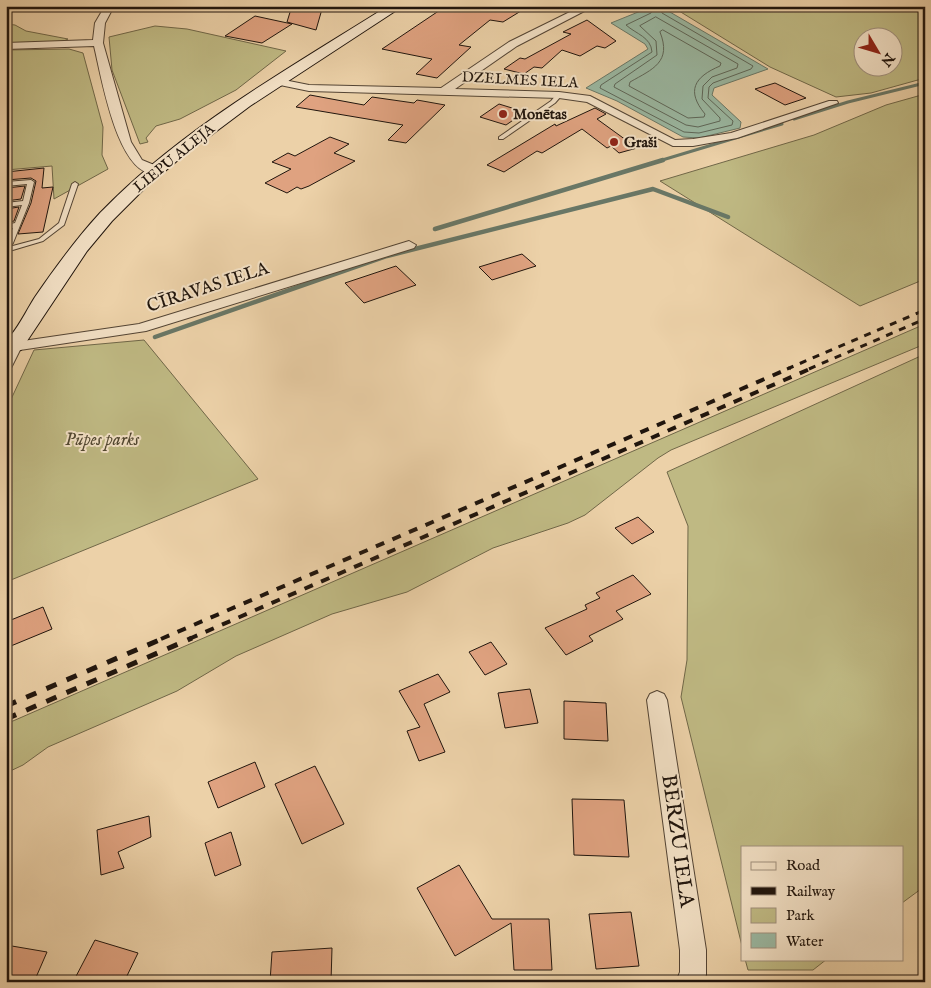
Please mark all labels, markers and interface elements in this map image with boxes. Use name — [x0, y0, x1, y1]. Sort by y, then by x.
north arrow — [854, 28, 904, 78]
text: N — [877, 48, 899, 70]
street label: DZELMES IELA — [461, 67, 580, 93]
place label: Monētas — [513, 105, 567, 124]
marker: Monētas — [497, 108, 509, 120]
street label: LIEPU ALEJA — [130, 119, 219, 197]
place label: Graši — [624, 133, 657, 152]
marker: Graši — [608, 136, 620, 148]
street label: CĪRAVAS IELA — [144, 257, 273, 319]
park label: Pūpes parks — [65, 429, 140, 452]
street label: BĒRZU IELA — [654, 773, 700, 910]
legend — [741, 846, 904, 960]
text: Road — [786, 856, 821, 875]
text: Railway — [786, 882, 836, 901]
text: Park — [786, 906, 816, 925]
text: Water — [786, 932, 824, 951]

